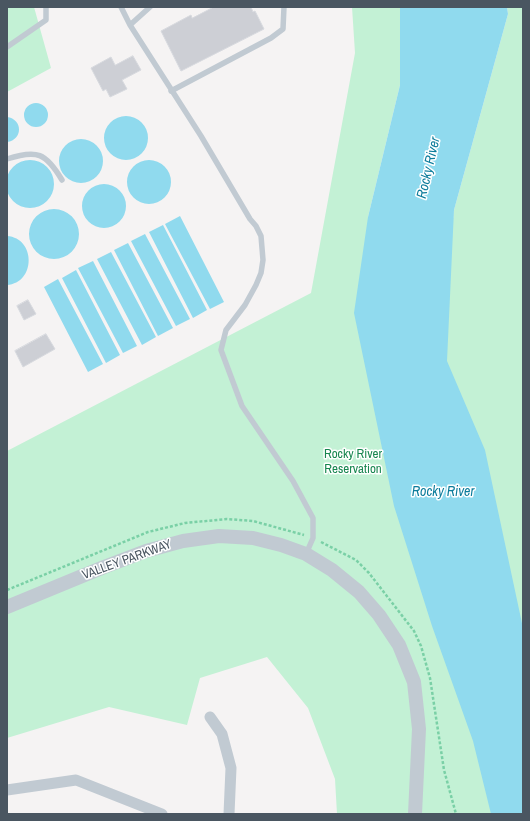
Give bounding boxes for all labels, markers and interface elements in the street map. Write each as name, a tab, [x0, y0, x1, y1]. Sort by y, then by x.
water label: Rocky River	[414, 136, 444, 200]
park label: Rocky River Reservation	[324, 447, 382, 478]
water label: Rocky River	[412, 484, 474, 500]
street label: VALLEY PARKWAY	[80, 537, 174, 583]

